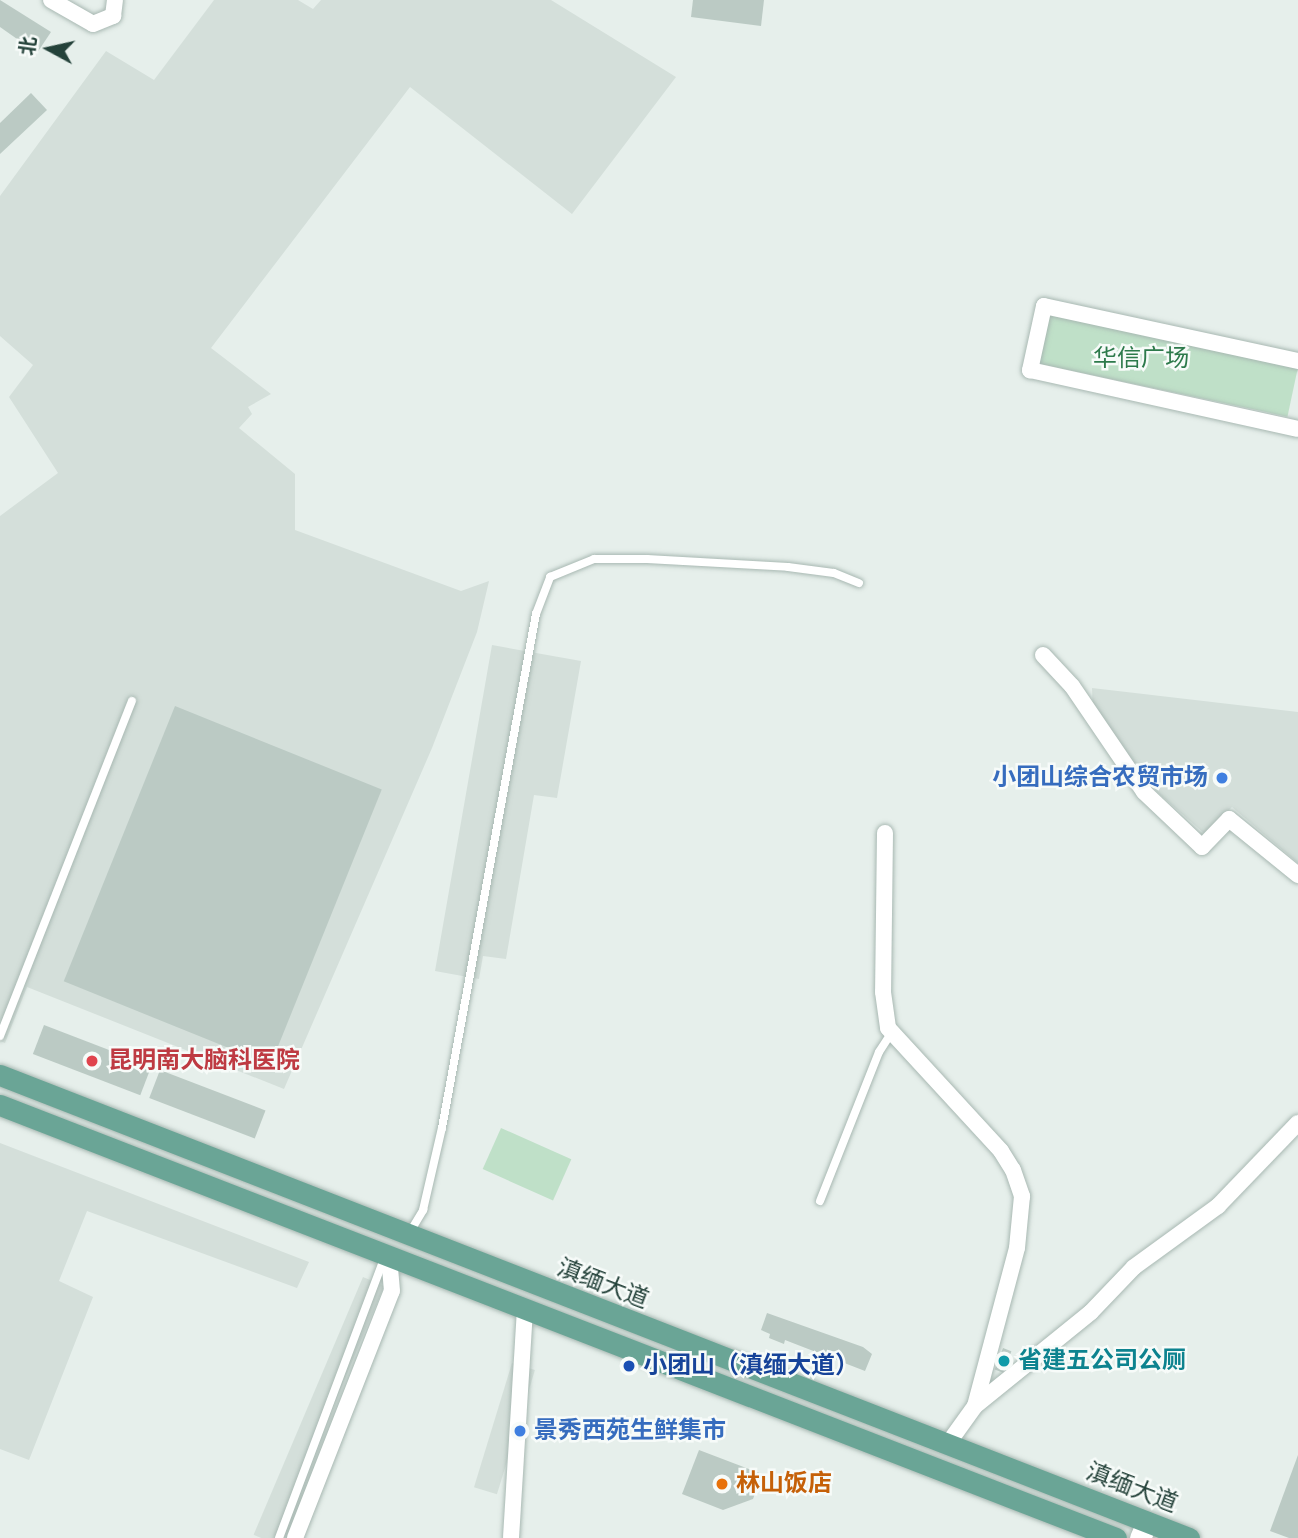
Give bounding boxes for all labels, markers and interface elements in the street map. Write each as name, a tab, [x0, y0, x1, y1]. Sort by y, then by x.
north arrow	[14, 14, 84, 84]
text: 北	[14, 35, 42, 57]
park label: 华信广场	[1093, 345, 1189, 373]
place label: 小团山综合农贸市场	[992, 764, 1208, 792]
marker: 小团山综合农贸市场	[1214, 770, 1230, 786]
place label: 昆明南大脑科医院	[108, 1047, 300, 1075]
marker: 昆明南大脑科医院	[82, 1051, 102, 1071]
street label: 滇缅大道	[553, 1253, 653, 1315]
place label: 省建五公司公厕	[1018, 1347, 1186, 1375]
place label: 小团山（滇缅大道）	[643, 1352, 859, 1380]
marker: 省建五公司公厕	[996, 1353, 1012, 1369]
marker: 小团山（滇缅大道）	[621, 1358, 637, 1374]
place label: 景秀西苑生鲜集市	[534, 1417, 726, 1445]
marker: 景秀西苑生鲜集市	[512, 1423, 528, 1439]
street label: 滇缅大道	[1082, 1457, 1182, 1519]
place label: 林山饭店	[736, 1470, 832, 1498]
marker: 林山饭店	[714, 1476, 730, 1492]

